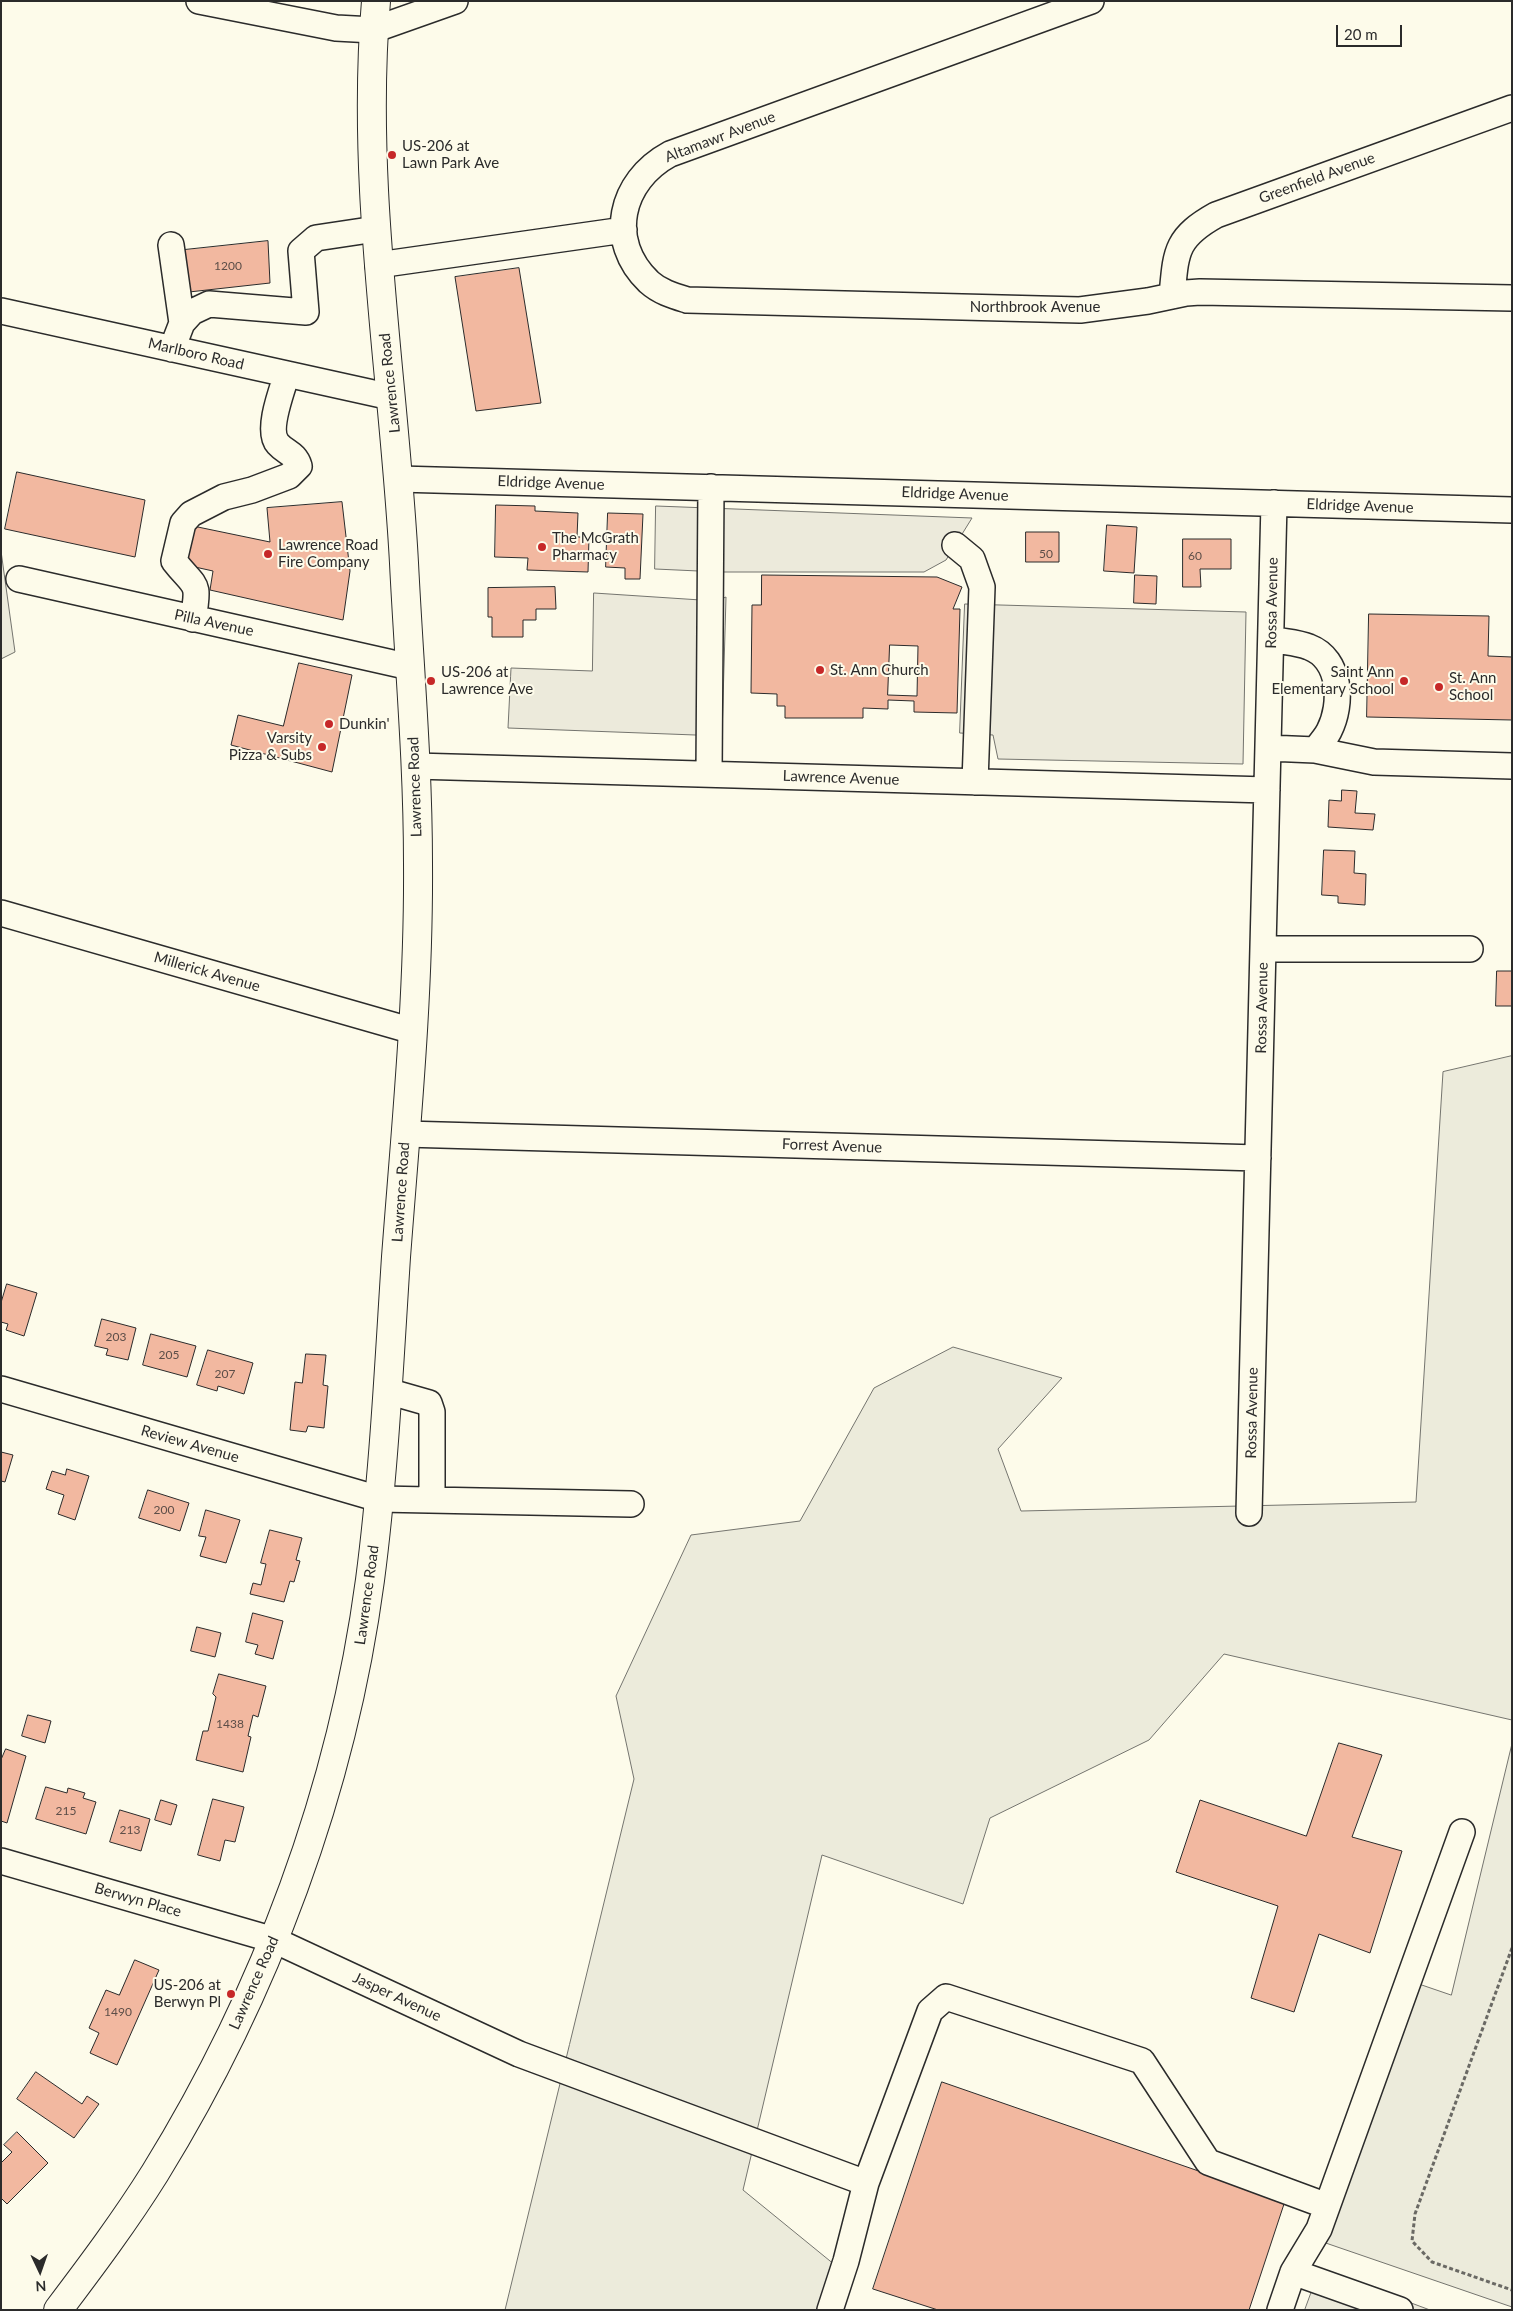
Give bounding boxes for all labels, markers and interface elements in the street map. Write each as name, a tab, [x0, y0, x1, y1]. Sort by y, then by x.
scale bar	[1338, 15, 1404, 47]
text: 20 m	[1344, 25, 1378, 43]
street label: Altamawr Avenue	[662, 108, 778, 166]
place label: US-206 at Lawn Park Ave	[402, 137, 499, 172]
marker: US-206 at Lawn Park Ave	[386, 149, 398, 161]
street label: Greenfield Avenue	[1257, 149, 1377, 207]
house number: 1200	[214, 259, 242, 273]
street label: Northbrook Avenue	[970, 298, 1100, 316]
street label: Lawrence Road	[376, 332, 404, 434]
street label: Marlboro Road	[146, 334, 246, 374]
street label: Eldridge Avenue	[497, 472, 605, 494]
street label: Eldridge Avenue	[901, 483, 1009, 505]
street label: Eldridge Avenue	[1306, 495, 1414, 517]
place label: The McGrath Pharmacy	[552, 529, 639, 564]
place label: Lawrence Road Fire Company	[278, 536, 378, 571]
marker: The McGrath Pharmacy	[536, 541, 548, 553]
house number: 50	[1039, 547, 1053, 561]
marker: Lawrence Road Fire Company	[262, 548, 274, 560]
house number: 60	[1188, 549, 1202, 563]
street label: Rossa Avenue	[1262, 557, 1282, 649]
street label: Pilla Avenue	[173, 606, 255, 640]
place label: St. Ann Church	[830, 661, 929, 679]
place label: US-206 at Lawrence Ave	[441, 663, 533, 698]
place label: Saint Ann Elementary School	[1271, 663, 1394, 698]
marker: St. Ann Church	[814, 664, 826, 676]
place label: St. Ann School	[1449, 669, 1496, 704]
marker: US-206 at Lawrence Ave	[425, 675, 437, 687]
marker: Saint Ann Elementary School	[1398, 675, 1410, 687]
marker: St. Ann School	[1433, 681, 1445, 693]
place label: Dunkin'	[339, 715, 390, 733]
marker: Dunkin'	[323, 718, 335, 730]
place label: Varsity Pizza & Subs	[229, 729, 312, 764]
street label: Lawrence Road	[404, 737, 426, 837]
marker: Varsity Pizza & Subs	[316, 741, 328, 753]
street label: Lawrence Avenue	[782, 767, 900, 789]
street label: Millerick Avenue	[152, 948, 262, 996]
street label: Rossa Avenue	[1252, 962, 1272, 1054]
street label: Forrest Avenue	[782, 1135, 882, 1157]
street label: Lawrence Road	[389, 1141, 413, 1243]
house number: 203	[106, 1330, 126, 1344]
house number: 205	[159, 1348, 179, 1362]
house number: 207	[215, 1367, 235, 1381]
street label: Rossa Avenue	[1242, 1367, 1262, 1459]
street label: Review Avenue	[139, 1421, 241, 1467]
house number: 200	[154, 1503, 174, 1517]
street label: Lawrence Road	[351, 1544, 383, 1646]
house number: 1438	[216, 1717, 244, 1731]
house number: 215	[56, 1804, 76, 1818]
house number: 213	[120, 1823, 140, 1837]
street label: Berwyn Place	[92, 1879, 184, 1921]
street label: Lawrence Road	[225, 1933, 283, 2033]
street label: Jasper Avenue	[350, 1969, 444, 2025]
place label: US-206 at Berwyn Pl	[154, 1976, 221, 2011]
marker: US-206 at Berwyn Pl	[225, 1988, 237, 2000]
house number: 1490	[104, 2005, 132, 2019]
north arrow	[15, 2246, 65, 2296]
text: N	[35, 2278, 47, 2295]

